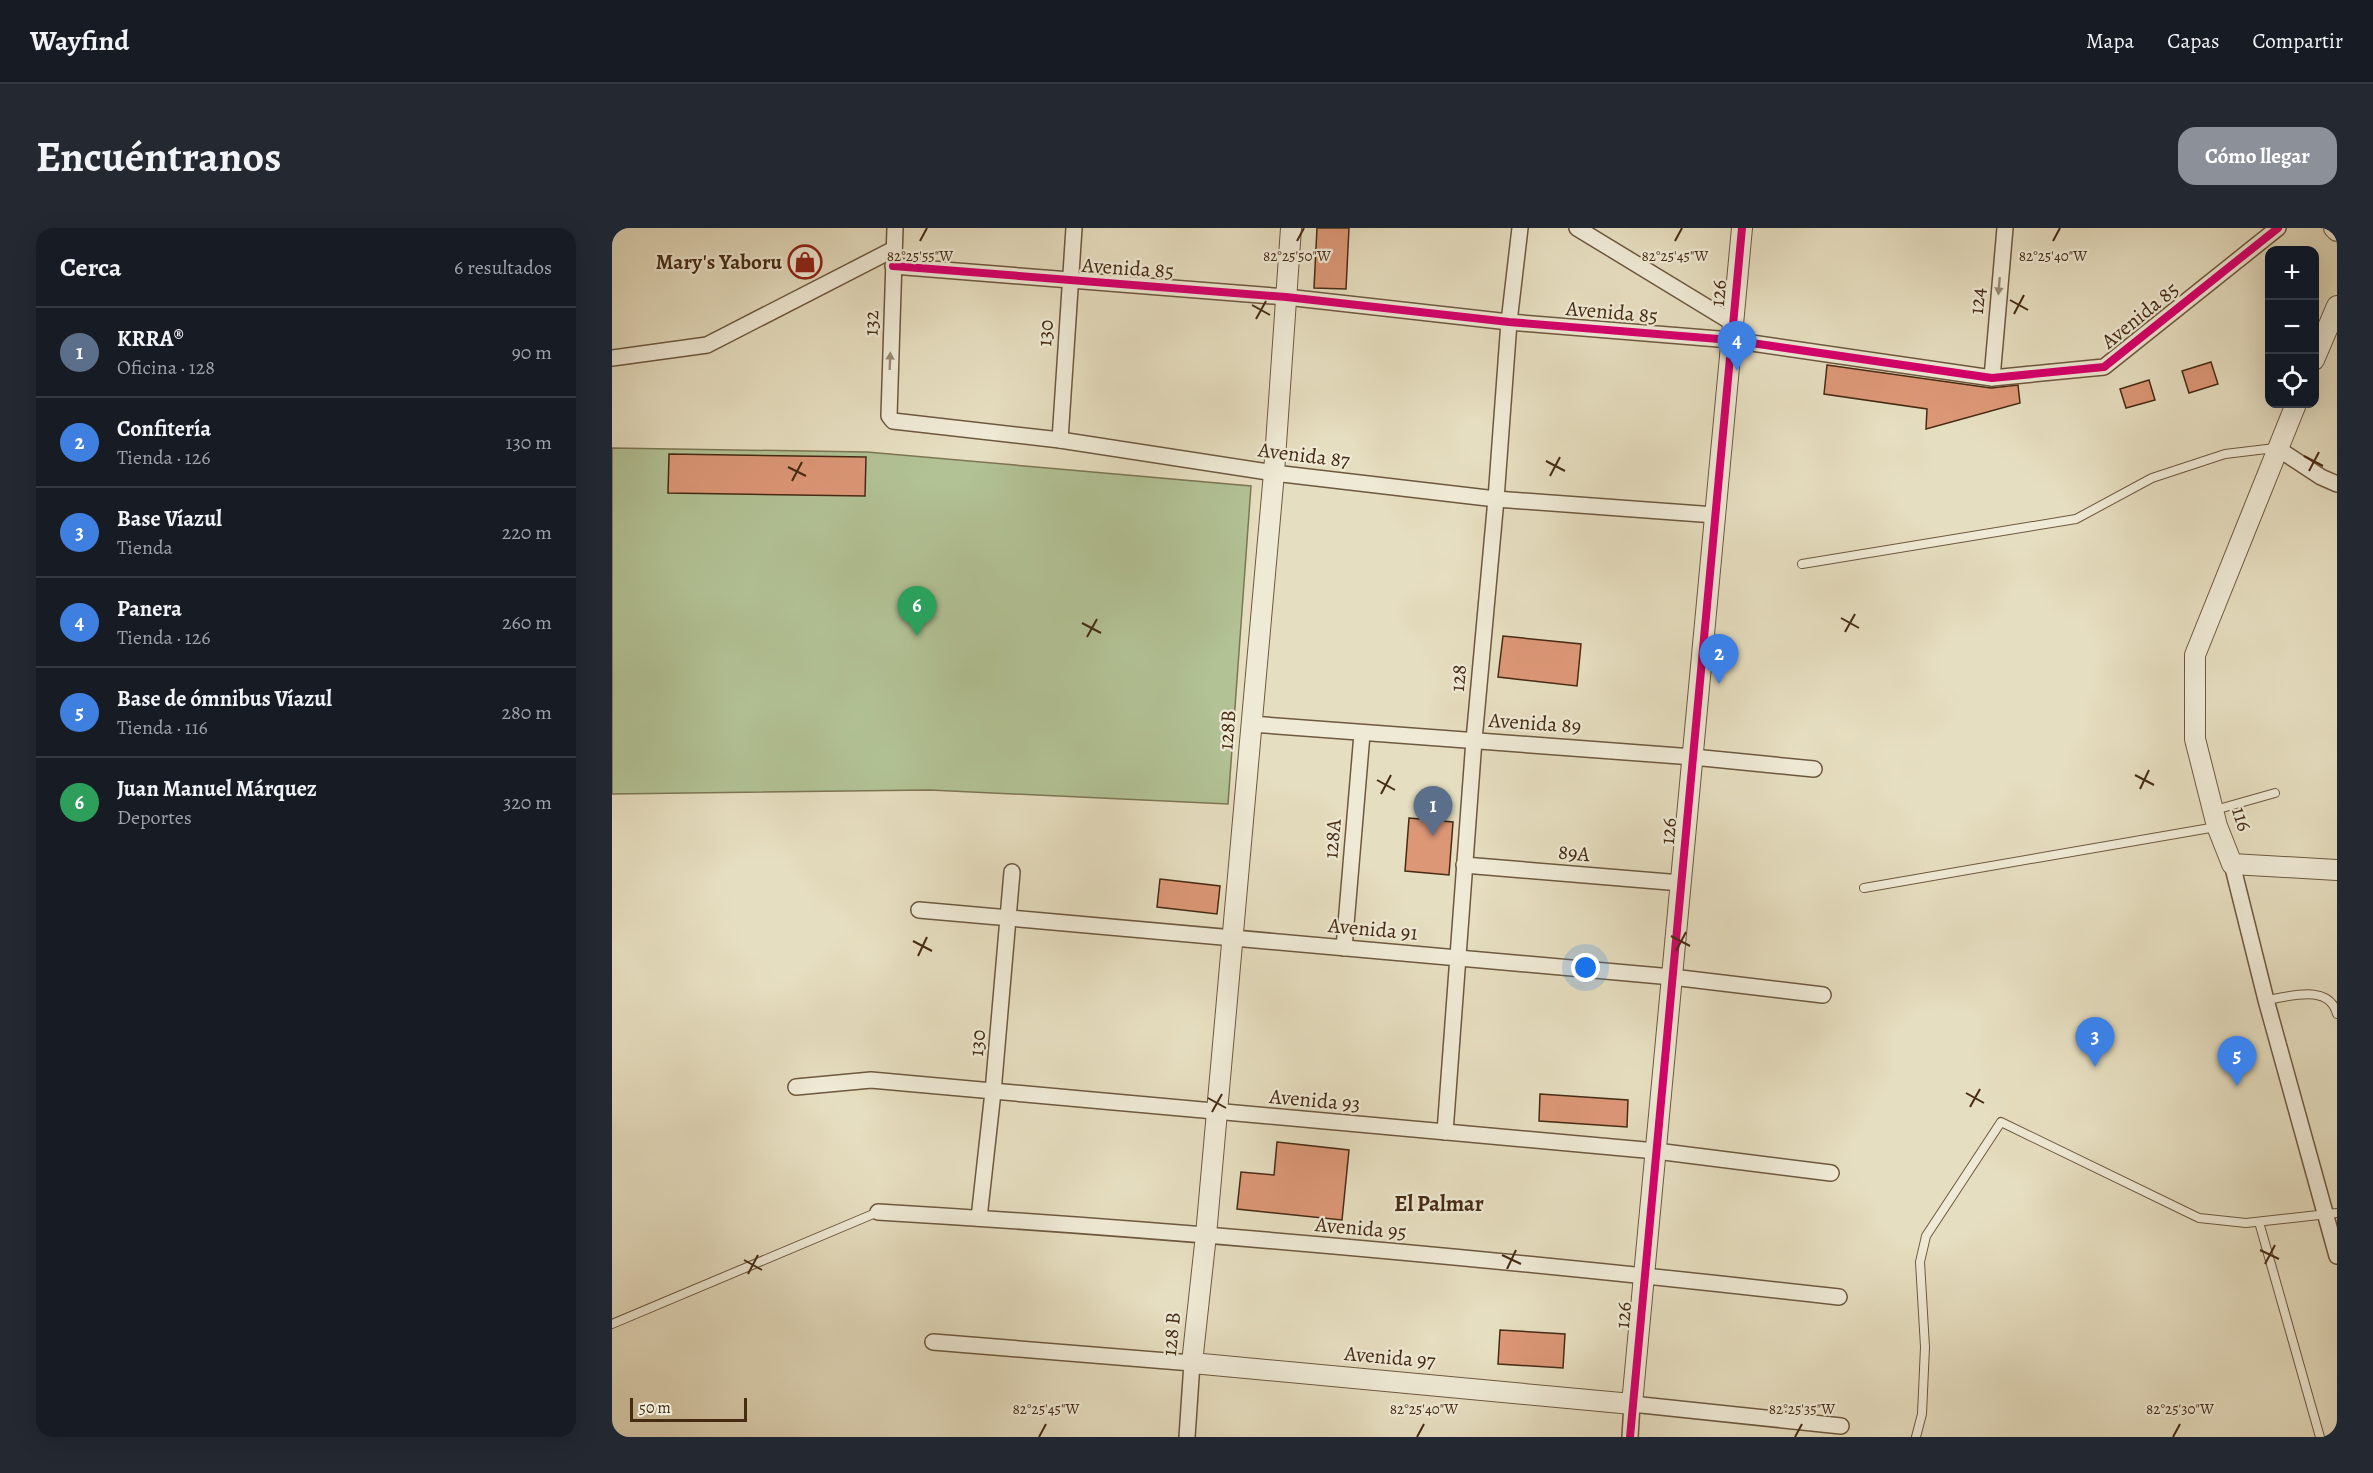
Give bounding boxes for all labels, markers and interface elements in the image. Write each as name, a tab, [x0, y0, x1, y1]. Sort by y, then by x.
text: Wayfind	[30, 22, 129, 60]
text: Mapa	[2086, 27, 2134, 55]
text: Capas	[2167, 27, 2220, 55]
text: Compartir	[2253, 27, 2343, 55]
button: Cómo llegar	[2178, 127, 2337, 185]
text: Encuéntranos	[36, 128, 281, 185]
shop icon: Mary's Yaboru	[787, 244, 823, 280]
text: 82°25'55"W	[887, 246, 953, 266]
text: 82°25'50"W	[1263, 246, 1331, 266]
text: 82°25'45"W	[1642, 246, 1708, 266]
text: 82°25'40"W	[2019, 246, 2087, 266]
map controls	[2265, 246, 2319, 408]
button: +	[2265, 246, 2319, 300]
place label: Mary's Yaboru	[656, 248, 783, 276]
text: Cerca	[60, 250, 122, 285]
street label: Avenida 85	[1080, 251, 1175, 285]
text: 6 resultados	[454, 254, 552, 281]
street label: Avenida 85	[2095, 275, 2185, 356]
one-way arrow	[1995, 277, 2004, 296]
street label: 126	[1703, 278, 1733, 308]
street label: 124	[1962, 286, 1992, 316]
street label: Avenida 85	[1564, 294, 1659, 330]
button: −	[2265, 300, 2319, 354]
street label: 132	[857, 310, 885, 336]
street label: 130	[1030, 318, 1060, 348]
pin: 4	[1718, 322, 1756, 371]
text: KRRA®	[117, 324, 184, 354]
text: 1	[76, 339, 83, 366]
text: 90 m	[512, 339, 552, 366]
one-way arrow	[886, 351, 895, 370]
text: Oficina · 128	[117, 354, 215, 381]
button: locate	[2265, 354, 2319, 408]
text: Confitería	[117, 414, 211, 444]
text: 2	[75, 429, 84, 456]
text: 130 m	[506, 429, 552, 456]
street label: Avenida 87	[1256, 435, 1351, 475]
text: Tienda · 126	[117, 444, 210, 471]
text: Base Víazul	[117, 504, 222, 534]
text: 3	[75, 519, 84, 546]
text: 220 m	[502, 519, 552, 546]
text: Tienda	[117, 534, 173, 561]
pin: 6	[898, 586, 936, 636]
text: Panera	[117, 594, 182, 624]
text: 4	[75, 609, 84, 636]
text: 260 m	[502, 609, 552, 636]
text: Tienda · 126	[117, 624, 210, 651]
pin: 2	[1700, 634, 1738, 684]
street label: 128	[1443, 663, 1473, 693]
text: Base de ómnibus Víazul	[117, 684, 332, 714]
text: 5	[75, 699, 84, 726]
text: 280 m	[502, 699, 552, 726]
street label: Avenida 89	[1487, 706, 1582, 740]
street label: 128B	[1211, 709, 1243, 751]
text: Tienda · 116	[117, 714, 208, 741]
text: Juan Manuel Márquez	[117, 774, 317, 804]
pin: 1	[1414, 786, 1452, 836]
text: 6	[75, 789, 84, 816]
text: 320 m	[503, 789, 552, 816]
street label: 116	[2225, 803, 2259, 835]
text: Deportes	[117, 804, 192, 831]
street label: 126	[1653, 816, 1683, 846]
street label: 128A	[1316, 817, 1348, 860]
street label: 89A	[1557, 838, 1592, 868]
street label: Avenida 91	[1326, 911, 1419, 947]
your location	[1571, 953, 1600, 982]
pin: 3	[2076, 1018, 2114, 1067]
street label: 130	[962, 1028, 992, 1058]
pin: 5	[2218, 1036, 2256, 1086]
street label: Avenida 93	[1267, 1082, 1362, 1118]
district label: El Palmar	[1394, 1189, 1484, 1219]
street label: Avenida 95	[1313, 1210, 1408, 1246]
street label: 126	[1608, 1300, 1638, 1330]
street label: 128 B	[1155, 1311, 1187, 1357]
street label: Avenida 97	[1342, 1339, 1437, 1375]
scale bar	[630, 1395, 747, 1422]
text: 50 m	[639, 1397, 671, 1419]
text: 82°25'45"W	[1013, 1399, 1079, 1419]
text: 82°25'40"W	[1390, 1399, 1458, 1419]
text: 82°25'35"W	[1769, 1399, 1835, 1419]
text: 82°25'30"W	[2146, 1399, 2214, 1419]

